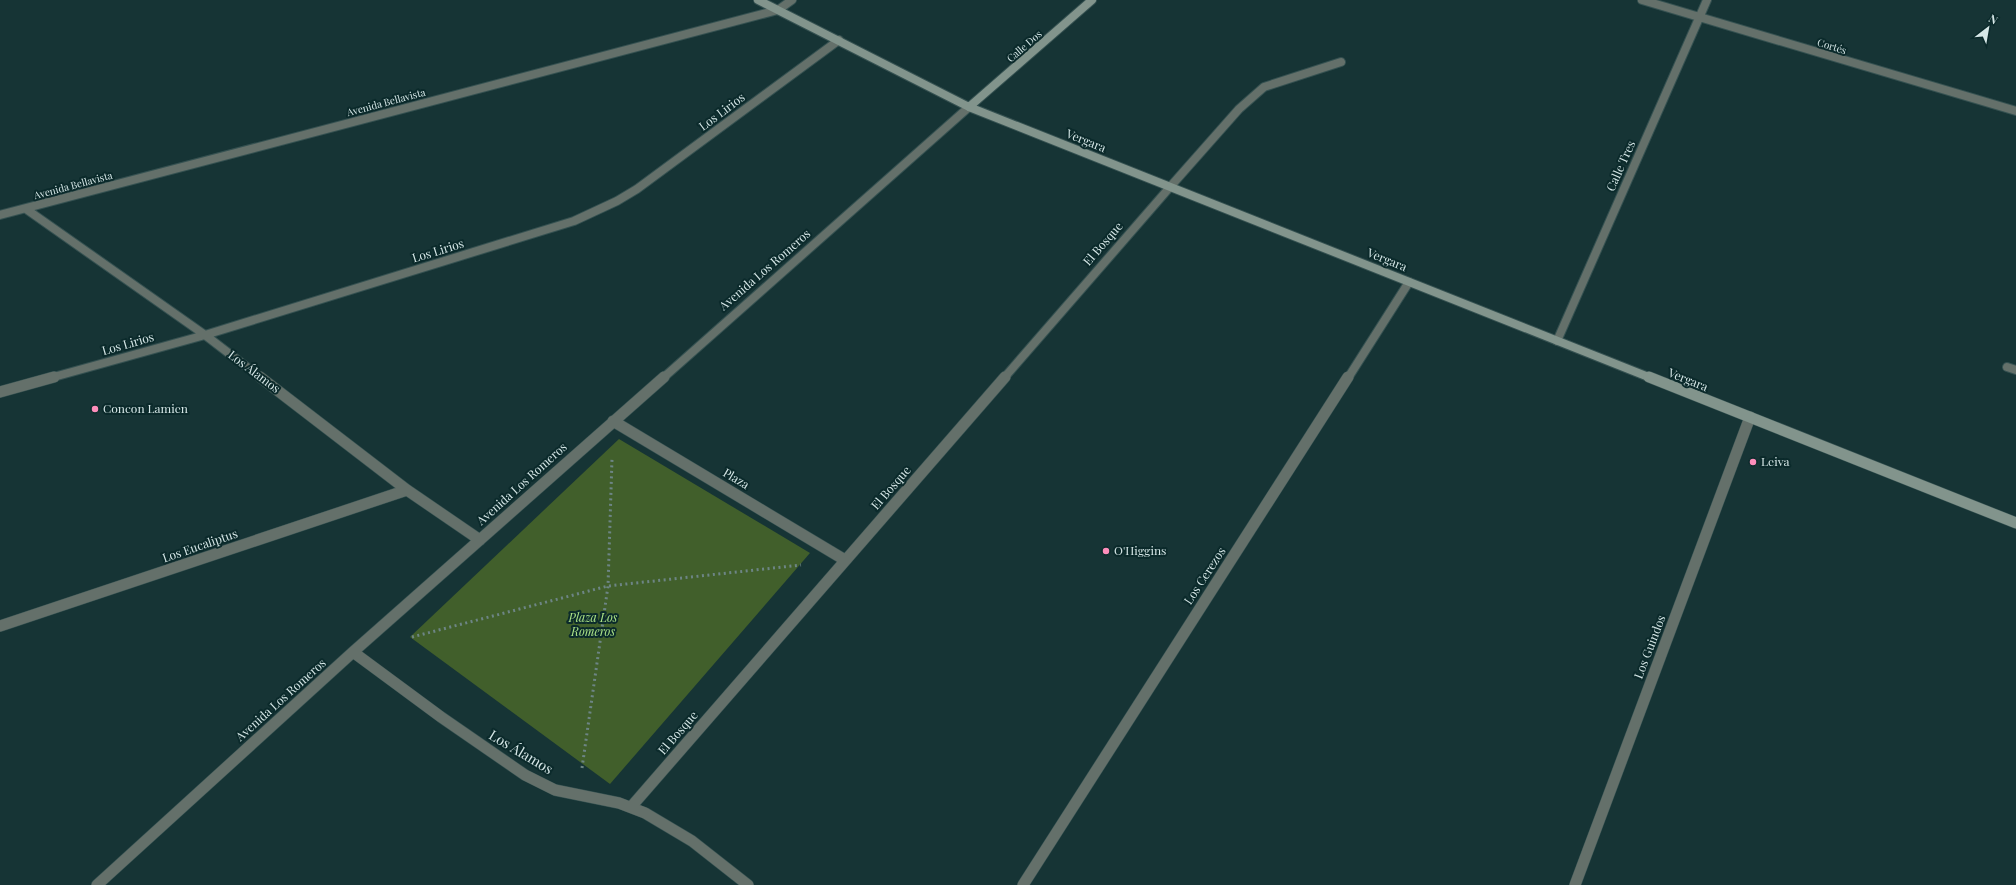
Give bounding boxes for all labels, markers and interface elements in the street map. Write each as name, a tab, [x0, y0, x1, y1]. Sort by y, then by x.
north arrow	[1968, 8, 2008, 48]
text: N	[1986, 11, 2001, 28]
street label: Calle Dos	[1003, 27, 1045, 65]
street label: Cortés	[1816, 35, 1848, 57]
street label: Avenida Bellavista	[344, 85, 427, 120]
street label: Los Lirios	[695, 89, 748, 134]
street label: Vergara	[1063, 124, 1109, 155]
street label: Calle Tres	[1602, 138, 1638, 193]
street label: Avenida Bellavista	[31, 168, 114, 203]
street label: El Bosque	[1079, 218, 1126, 269]
street label: Avenida Los Romeros	[715, 225, 813, 314]
street label: Los Lirios	[410, 235, 466, 265]
street label: Vergara	[1364, 243, 1410, 274]
street label: Los Lirios	[100, 328, 156, 358]
street label: Los Álamos	[225, 346, 284, 396]
street label: Vergara	[1665, 363, 1711, 394]
place label: Concon Lamien	[103, 400, 188, 416]
marker: Concon Lamien	[90, 404, 100, 414]
street label: Avenida Los Romeros	[472, 439, 570, 529]
place label: Leiva	[1761, 453, 1789, 469]
marker: Leiva	[1748, 457, 1758, 467]
street label: El Bosque	[867, 462, 914, 513]
street label: Plaza	[720, 464, 753, 492]
street label: Los Eucaliptus	[160, 525, 239, 565]
place label: O'Higgins	[1114, 542, 1166, 558]
street label: Los Cerezos	[1180, 544, 1229, 607]
marker: O'Higgins	[1101, 546, 1111, 556]
park label: Plaza Los Romeros	[568, 609, 618, 639]
street label: Los Guindos	[1630, 612, 1669, 681]
street label: Avenida Los Romeros	[231, 655, 329, 745]
street label: El Bosque	[654, 707, 701, 758]
street label: Los Álamos	[486, 725, 557, 778]

